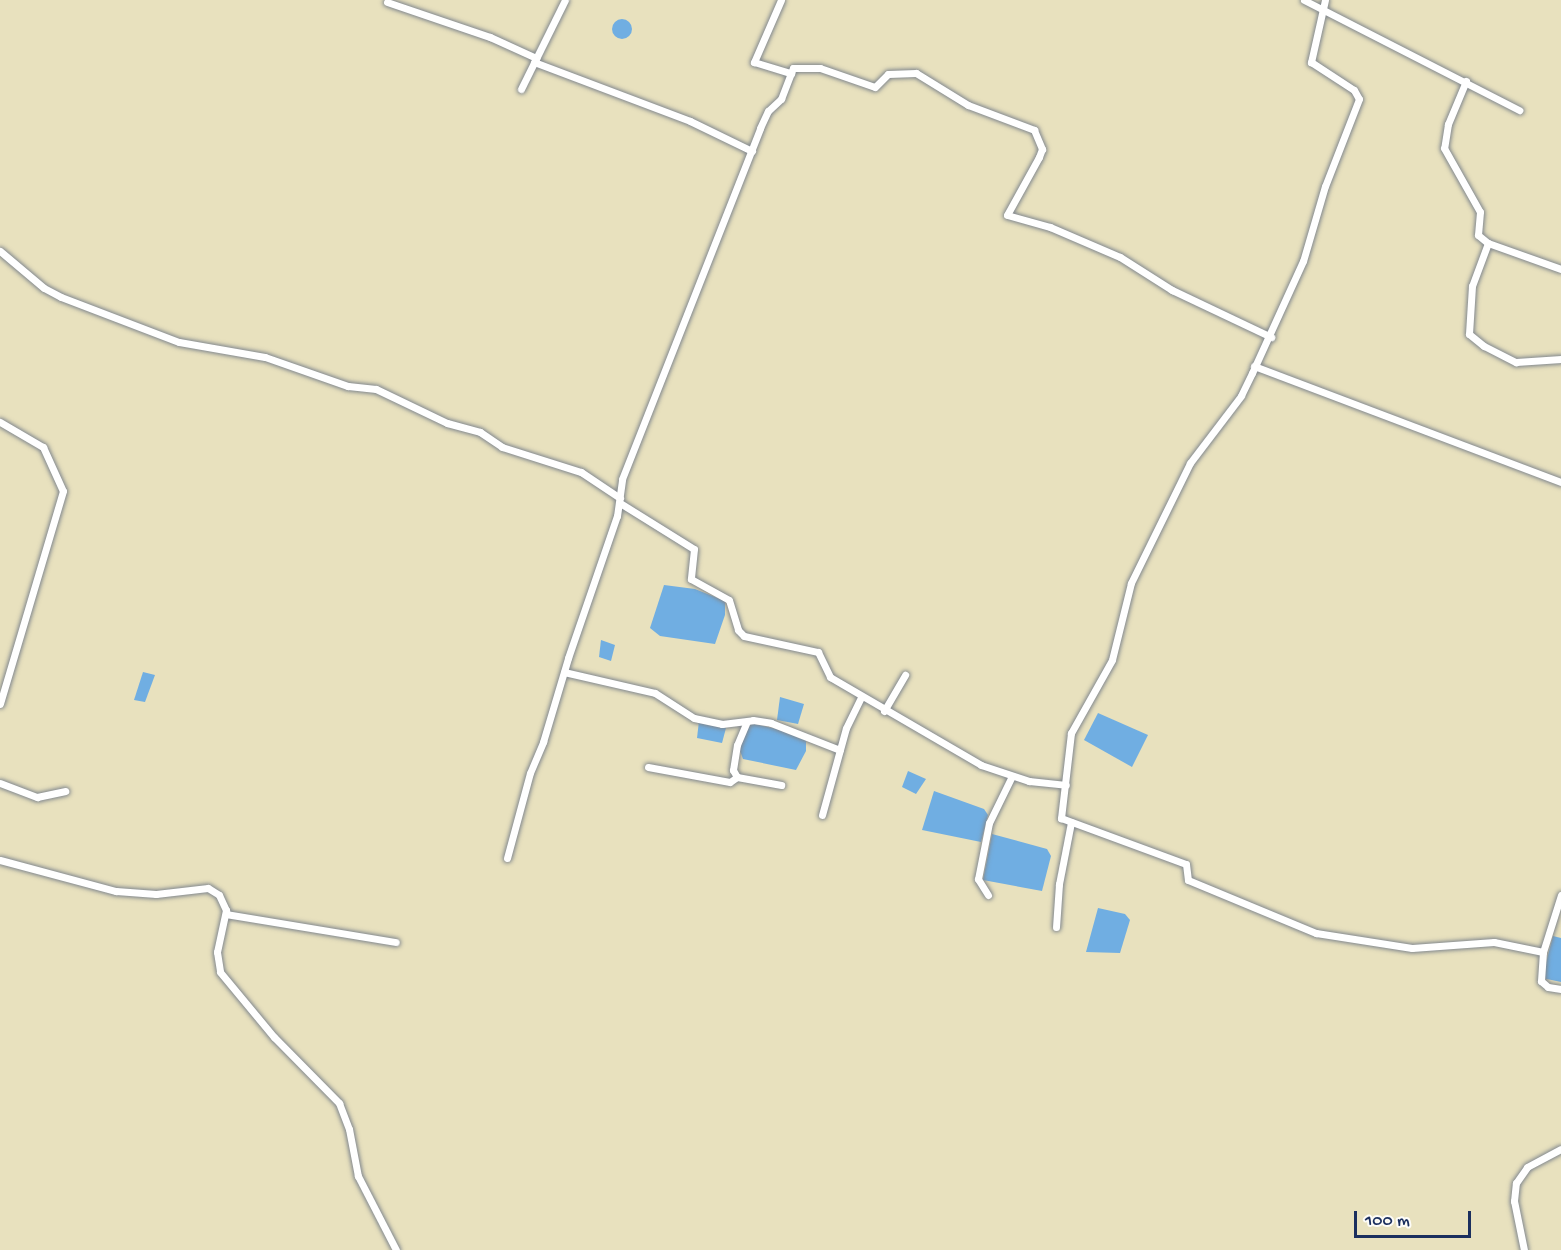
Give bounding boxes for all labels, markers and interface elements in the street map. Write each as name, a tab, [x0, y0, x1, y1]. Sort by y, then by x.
scale bar	[1357, 1199, 1474, 1237]
text: 100 m	[1365, 1211, 1410, 1232]

